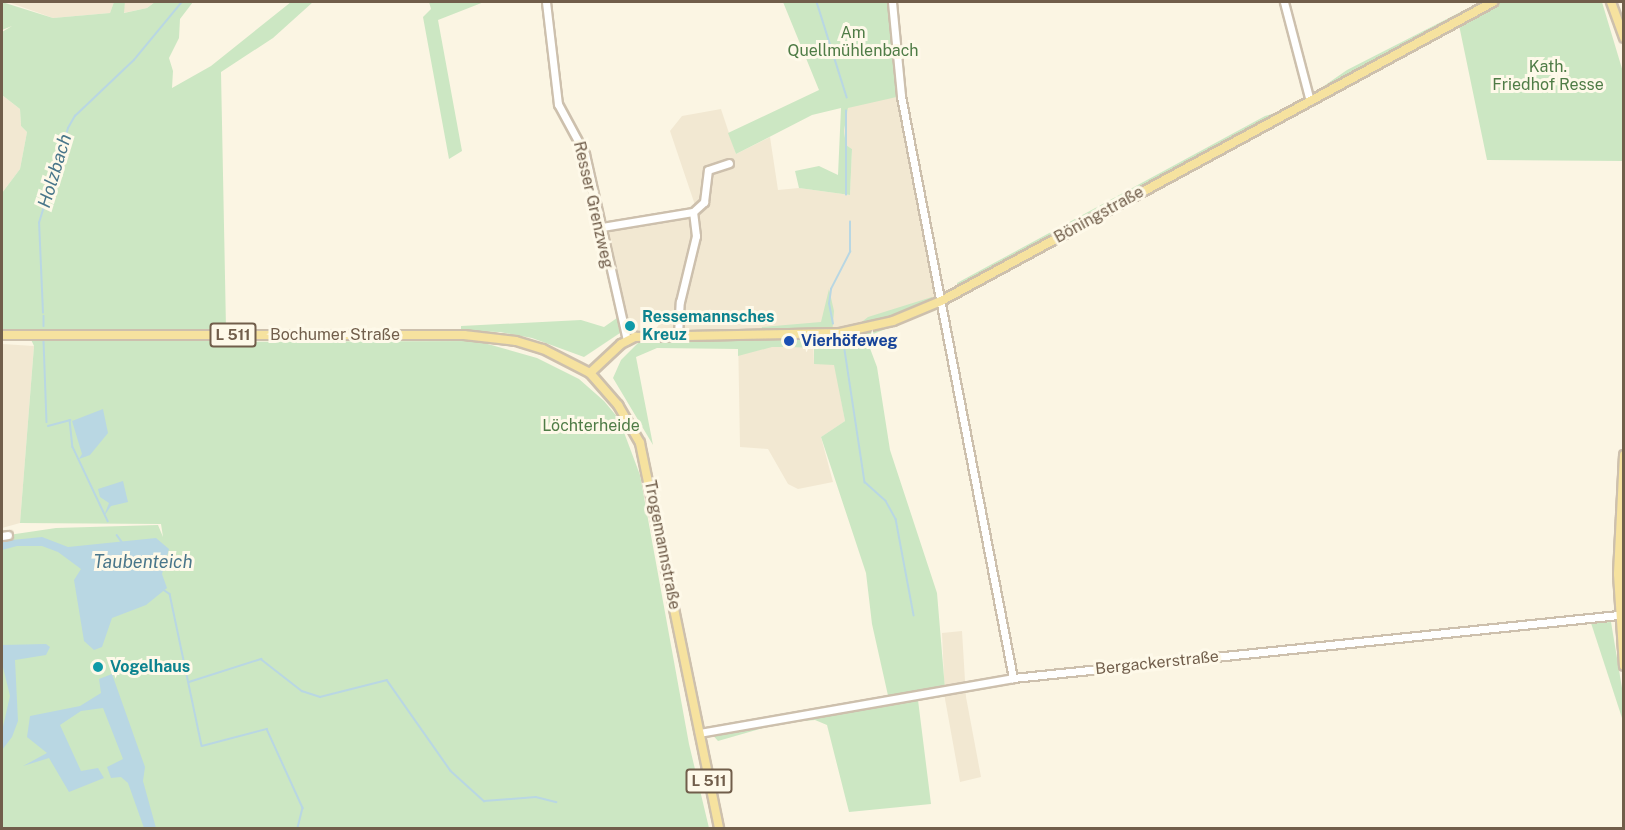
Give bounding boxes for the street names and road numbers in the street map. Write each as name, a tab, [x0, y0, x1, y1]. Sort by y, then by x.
street label: Resser Grenzweg	[569, 140, 617, 270]
street label: Böningstraße	[1051, 182, 1147, 248]
road number: L 511	[209, 323, 257, 347]
street label: Bochumer Straße	[270, 325, 400, 345]
street label: Trogemannstraße	[640, 479, 684, 611]
street label: Bergackerstraße	[1094, 647, 1220, 679]
road number: L 511	[685, 769, 733, 793]

